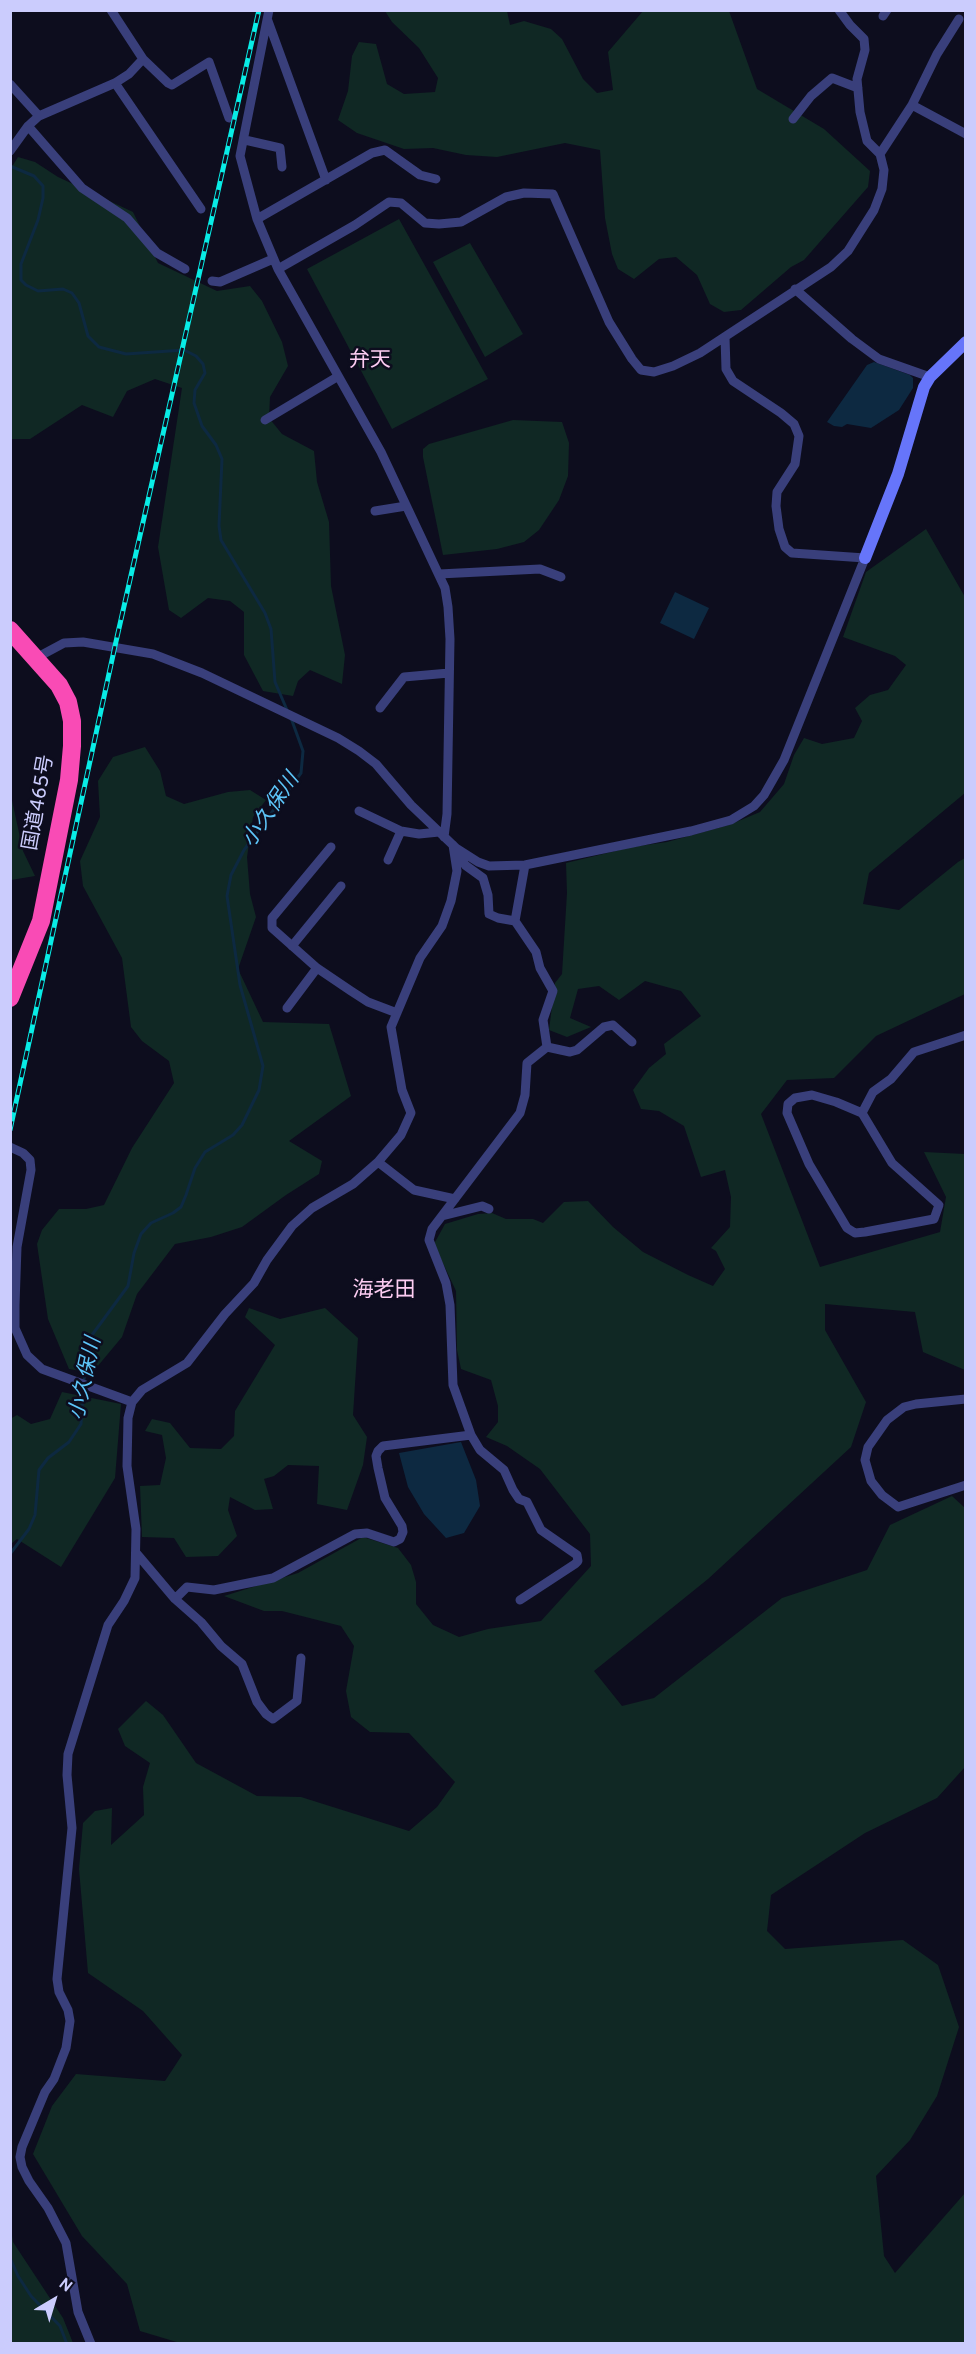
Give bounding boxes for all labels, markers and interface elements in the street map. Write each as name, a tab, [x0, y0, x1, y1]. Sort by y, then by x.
district label: 弁天	[349, 349, 391, 375]
street label: 国道465号	[20, 753, 60, 853]
water label: 小久保川	[238, 769, 306, 853]
district label: 海老田	[353, 1279, 415, 1305]
water label: 小久保川	[66, 1335, 108, 1423]
north arrow	[24, 2270, 84, 2330]
text: N	[54, 2274, 76, 2297]

